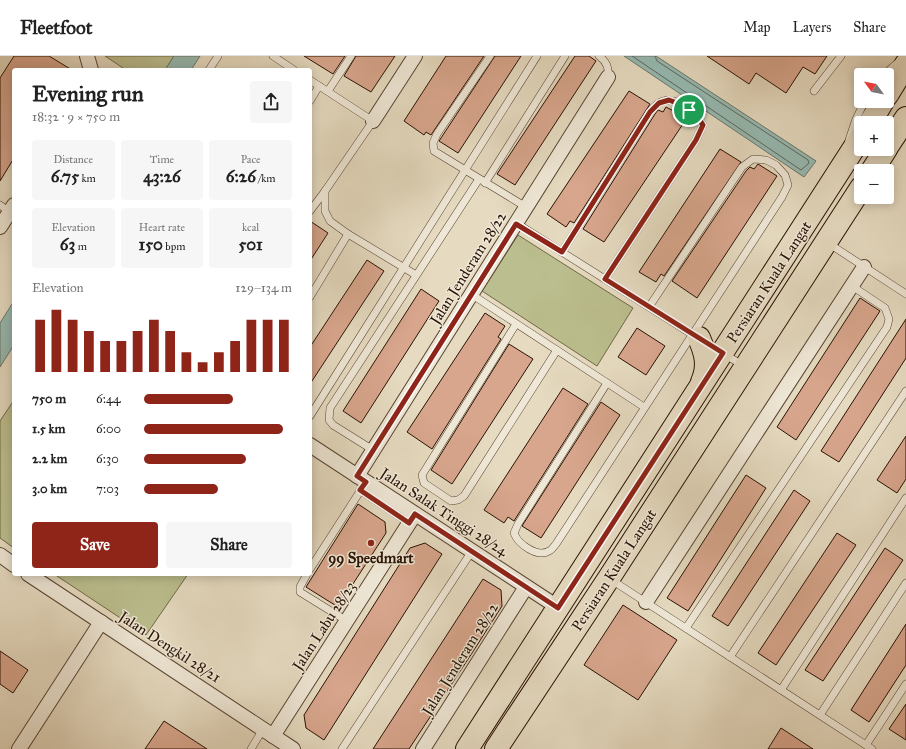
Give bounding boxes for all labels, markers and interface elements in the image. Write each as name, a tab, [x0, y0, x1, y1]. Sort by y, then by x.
text: Fleetfoot	[20, 16, 92, 39]
text: Map	[743, 19, 771, 36]
text: Layers	[793, 19, 831, 36]
text: Share	[853, 19, 886, 36]
north arrow	[854, 68, 894, 108]
map controls	[854, 68, 894, 204]
text: Evening run	[32, 80, 144, 107]
button: share	[250, 81, 292, 123]
pin	[672, 93, 706, 127]
icon: arrive	[678, 99, 700, 121]
text: 18:32 · 9 × 750 m	[32, 109, 120, 125]
button: +	[854, 116, 894, 156]
text: Distance	[54, 153, 93, 166]
text: Time	[150, 153, 174, 166]
text: Pace	[241, 153, 261, 166]
button: −	[854, 164, 894, 204]
text: 6.75	[51, 166, 79, 187]
text: 43:26	[143, 166, 181, 187]
text: 6:26	[226, 166, 256, 187]
text: km	[79, 172, 96, 185]
text: /km	[256, 172, 276, 185]
street label: Jalan Jenderam 28/22	[425, 208, 511, 330]
street label: Persiaran Kuala Langat	[723, 217, 816, 346]
text: Elevation	[51, 221, 95, 234]
text: Heart rate	[139, 221, 185, 234]
text: kcal	[242, 221, 259, 234]
text: 63	[60, 234, 75, 255]
text: 150	[139, 234, 163, 255]
text: 501	[238, 234, 263, 255]
text: m	[75, 240, 87, 253]
text: bpm	[163, 240, 185, 253]
text: Elevation	[32, 280, 84, 296]
text: 129–134 m	[235, 280, 292, 296]
text: 750 m	[32, 391, 66, 407]
text: 6:44	[96, 391, 120, 407]
text: 1.5 km	[32, 421, 65, 437]
text: 6:00	[96, 421, 121, 437]
text: 2.2 km	[32, 451, 68, 467]
text: 6:30	[96, 451, 119, 467]
street label: Jalan Salak Tinggi 28/24	[375, 463, 512, 561]
text: 3.0 km	[32, 481, 67, 497]
text: 7:03	[96, 481, 119, 497]
street label: Persiaran Kuala Langat	[568, 505, 661, 634]
button: Save	[32, 522, 158, 568]
button: Share	[166, 522, 292, 568]
marker: 99 Speedmart	[366, 538, 376, 548]
place label: 99 Speedmart	[328, 549, 414, 568]
street label: Jalan Labu 28/23	[287, 578, 360, 676]
street label: Jalan Jenderam 28/22	[417, 599, 503, 721]
street label: Jalan Dengkil 28/21	[113, 606, 224, 688]

